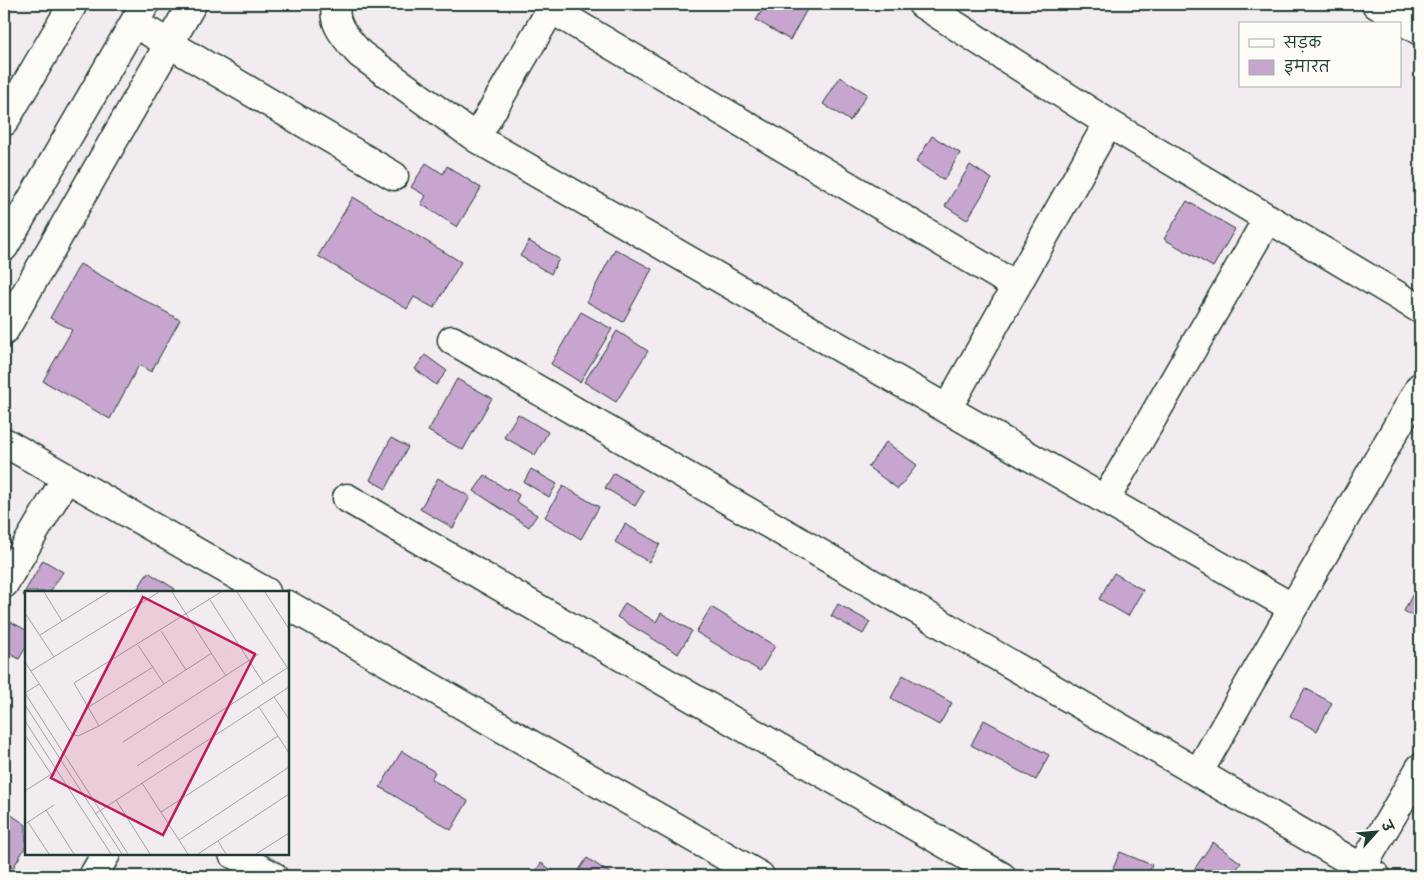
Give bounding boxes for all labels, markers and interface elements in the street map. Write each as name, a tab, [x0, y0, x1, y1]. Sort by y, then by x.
legend	[1239, 22, 1402, 88]
text: सड़क	[1283, 33, 1322, 54]
text: इमारत	[1284, 57, 1331, 78]
inset map	[25, 591, 289, 855]
north arrow	[1352, 808, 1402, 858]
text: उ	[1375, 816, 1398, 837]

